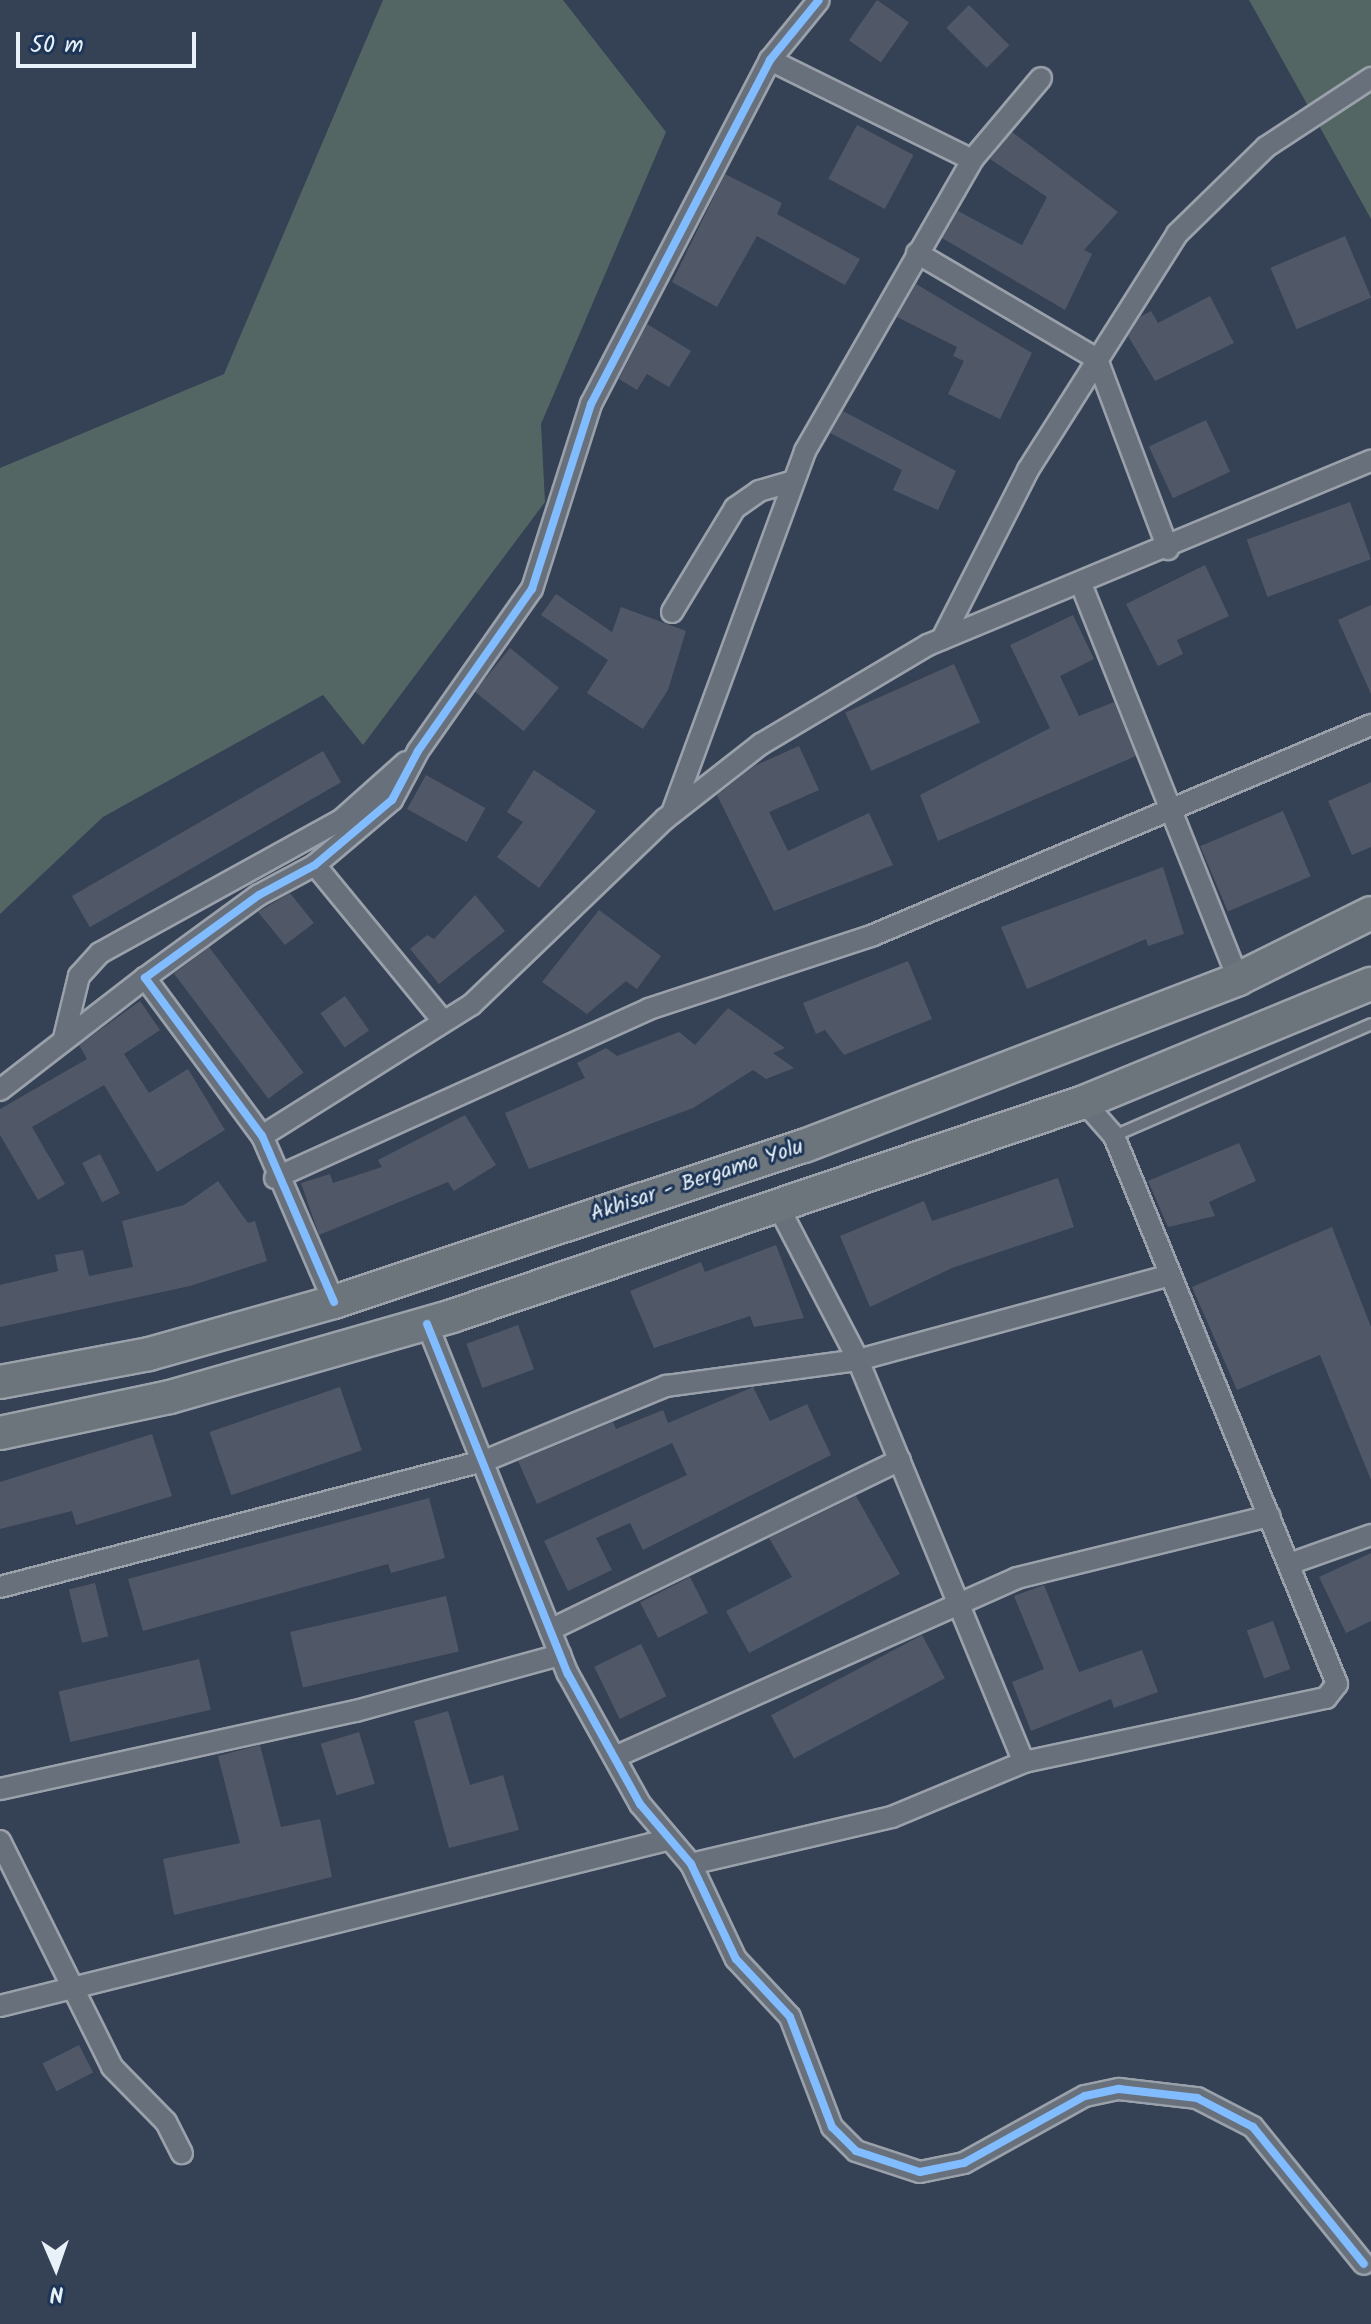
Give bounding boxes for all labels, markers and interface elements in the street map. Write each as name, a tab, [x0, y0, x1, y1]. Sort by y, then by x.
scale bar	[20, 16, 200, 66]
text: 50 m	[30, 26, 84, 65]
street label: Akhisar - Bergama Yolu	[587, 1134, 807, 1228]
north arrow	[16, 2228, 96, 2308]
text: N	[49, 2275, 64, 2310]

